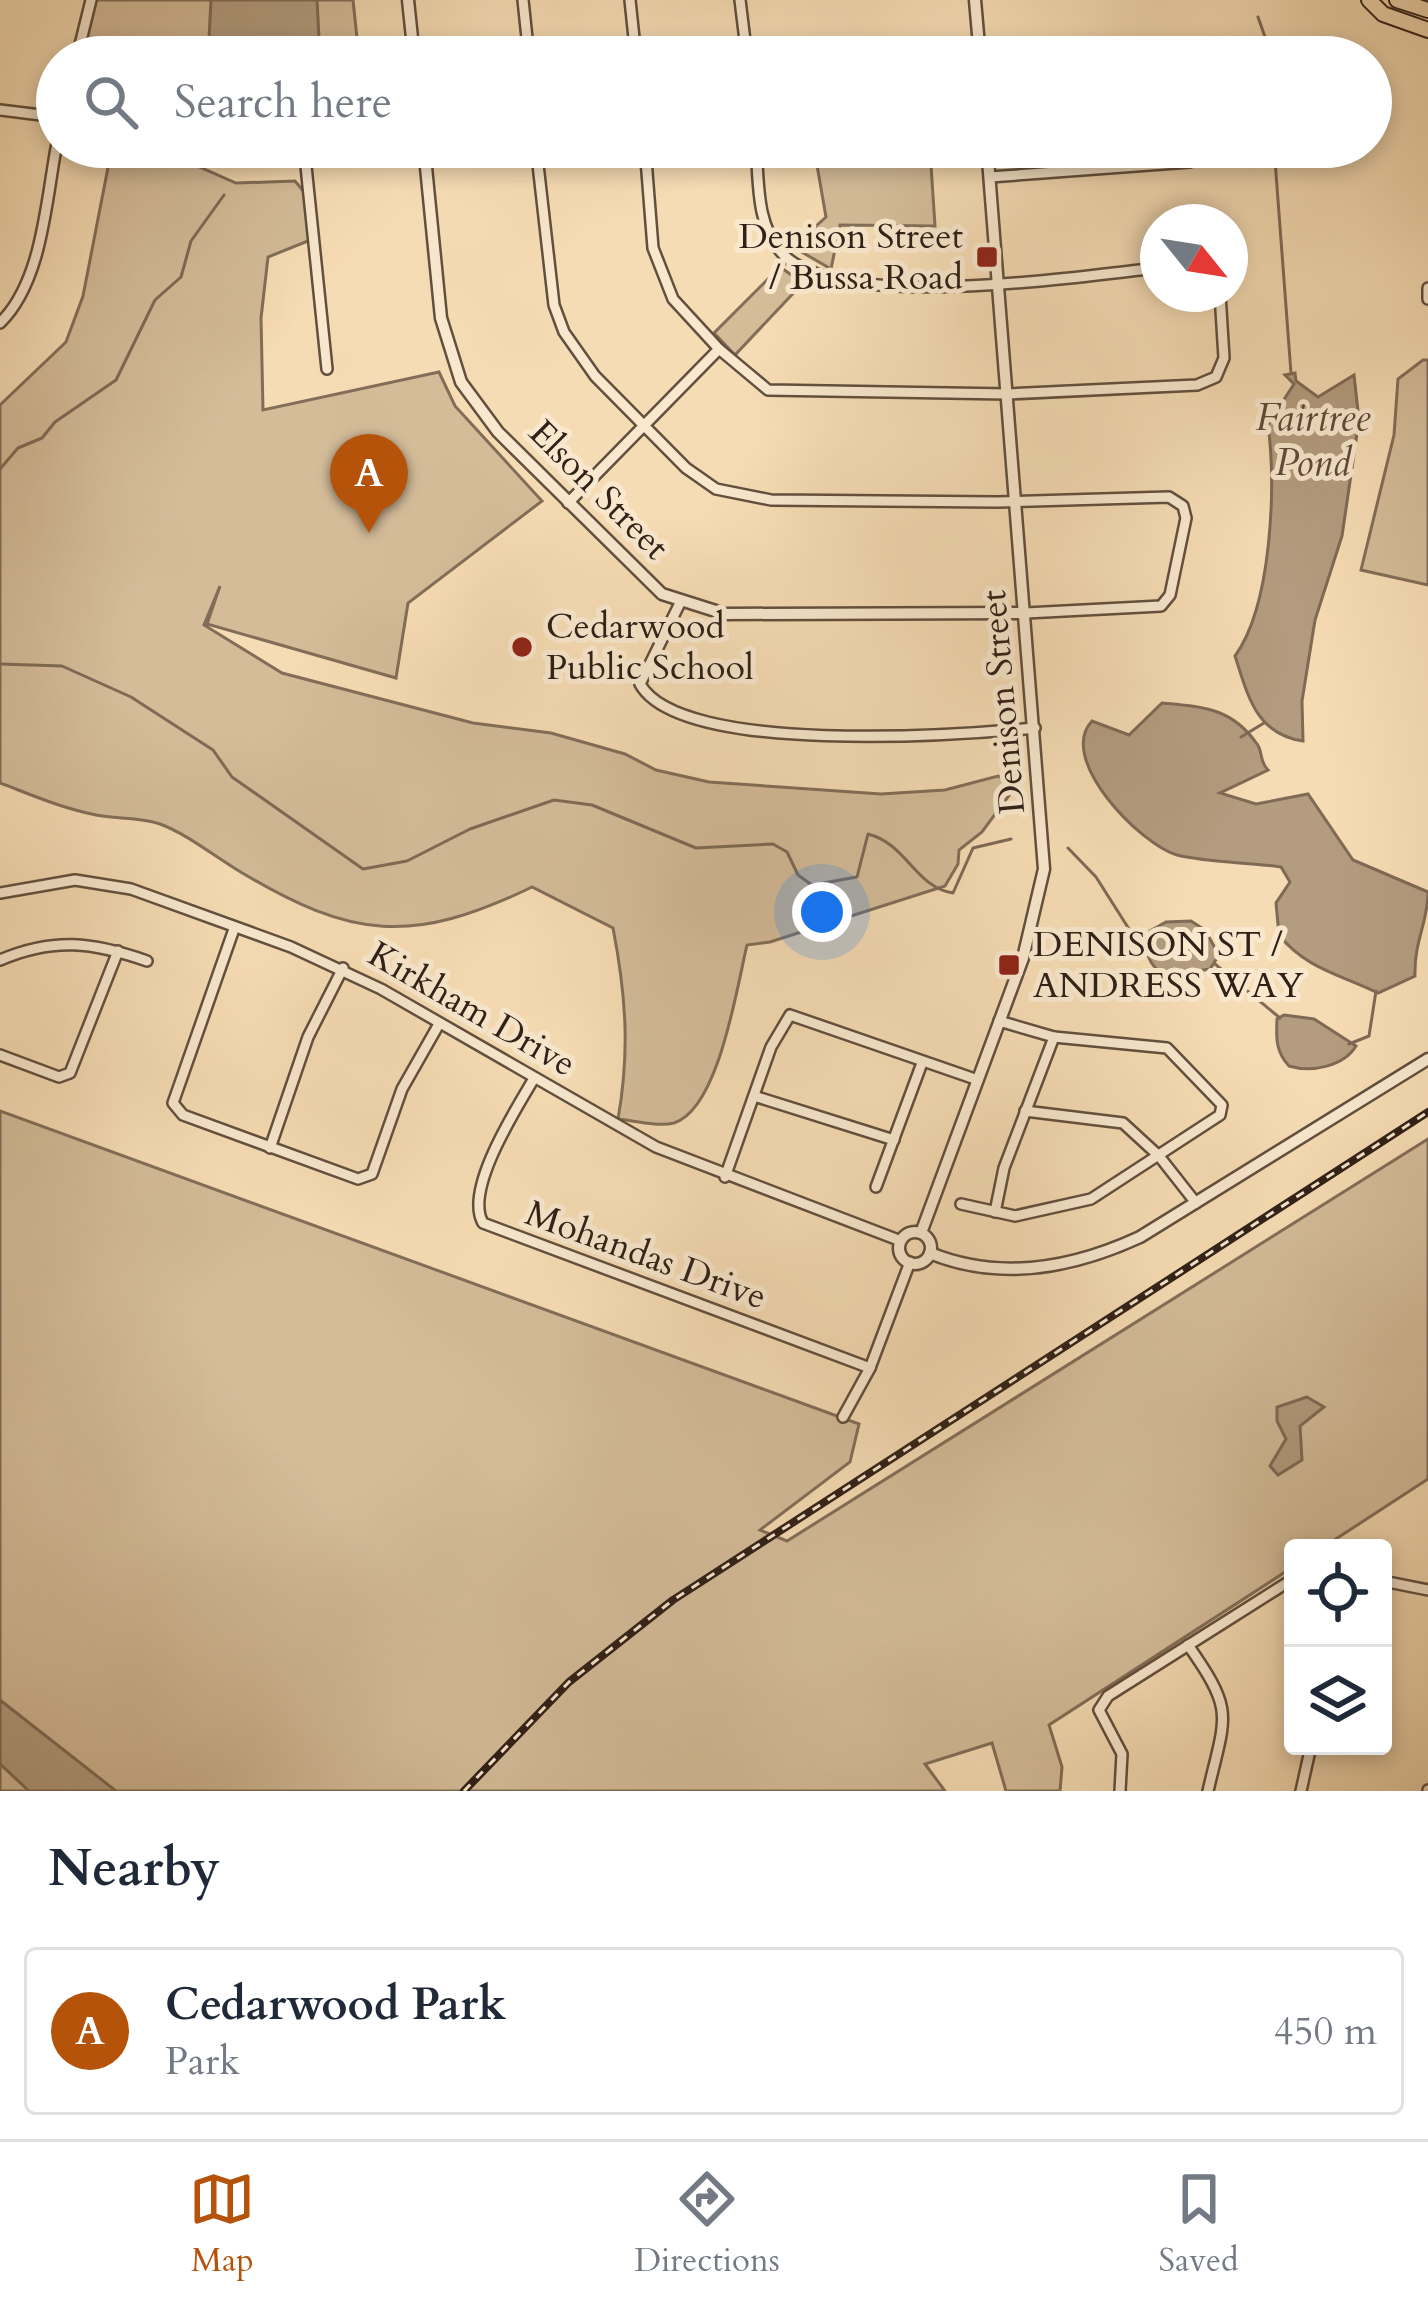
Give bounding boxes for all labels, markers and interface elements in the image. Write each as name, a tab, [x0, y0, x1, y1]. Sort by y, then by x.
search box	[36, 36, 1392, 168]
icon: search	[78, 69, 144, 135]
text: Search here	[174, 72, 392, 133]
north arrow	[1140, 204, 1248, 312]
place label: Denison Street / Bussa Road	[739, 212, 963, 302]
marker: Denison Street / Bussa Road	[974, 244, 1000, 270]
water label: Fairtree Pond	[1256, 391, 1371, 489]
street label: Elson Street	[518, 409, 680, 571]
pin: A	[330, 434, 408, 533]
street label: Denison Street	[969, 588, 1037, 816]
place label: Cedarwood Public School	[546, 602, 754, 692]
marker: Cedarwood Public School	[509, 634, 535, 660]
your location	[792, 882, 852, 942]
place label: DENISON ST / ANDRESS WAY	[1033, 920, 1304, 1010]
street label: Kirkham Drive	[359, 930, 585, 1088]
marker: DENISON ST / ANDRESS WAY	[996, 952, 1022, 978]
street label: Mohandas Drive	[519, 1189, 773, 1321]
map controls	[1284, 1539, 1392, 1755]
button: locate	[1284, 1539, 1392, 1647]
button: layers	[1284, 1647, 1392, 1755]
text: Nearby	[48, 1834, 220, 1904]
text: Cedarwood Park	[165, 1974, 506, 2035]
text: A	[75, 2005, 105, 2058]
text: 450 m	[1274, 2005, 1377, 2058]
text: Park	[165, 2035, 240, 2088]
tab: Map	[189, 2166, 255, 2283]
tab: Directions	[634, 2166, 780, 2283]
tab: Saved	[1159, 2166, 1239, 2283]

